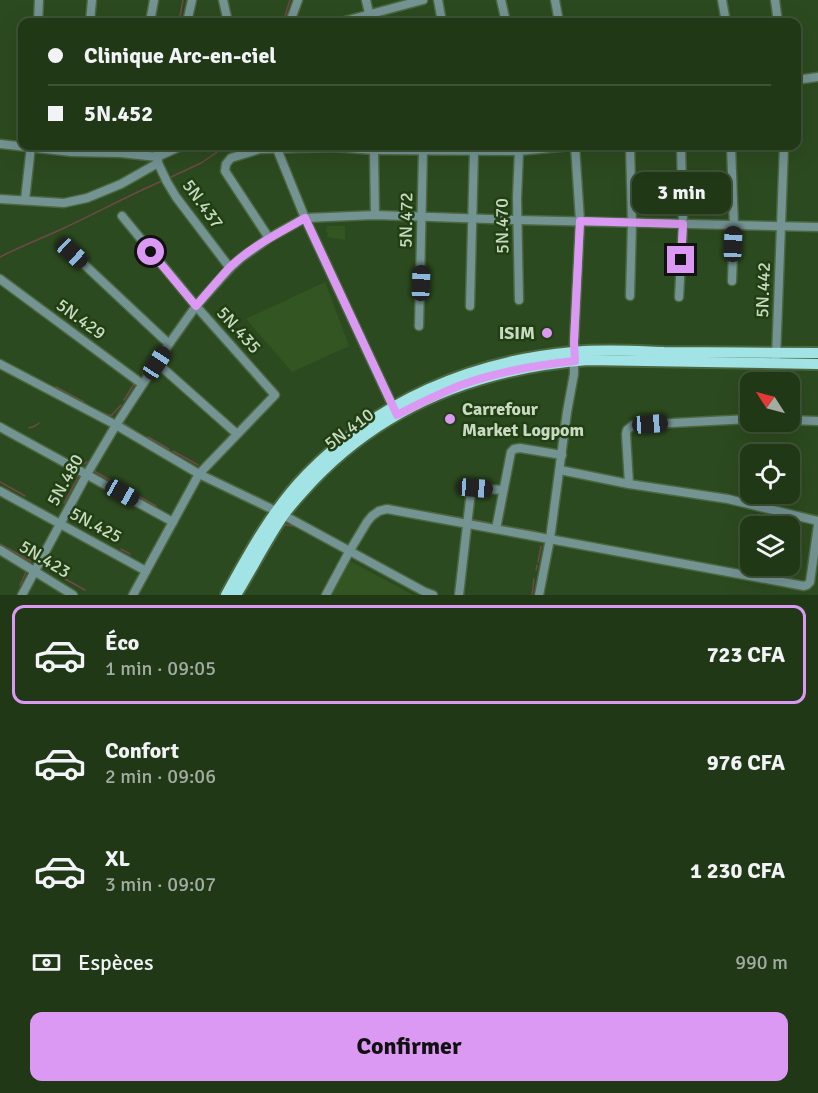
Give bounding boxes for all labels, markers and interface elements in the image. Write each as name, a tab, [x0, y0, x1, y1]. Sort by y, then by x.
text: Clinique Arc-en-ciel	[84, 42, 276, 69]
text: 5N.452	[84, 100, 153, 127]
callout: 3 min	[632, 173, 730, 215]
street label: 5N.437	[178, 175, 228, 233]
text: 3 min	[657, 180, 706, 205]
street label: 5N.472	[395, 192, 417, 248]
street label: 5N.470	[491, 198, 513, 254]
car	[723, 226, 743, 262]
car	[53, 234, 91, 272]
route start	[137, 238, 164, 265]
route end	[667, 246, 694, 273]
street label: 5N.442	[751, 262, 775, 318]
car	[411, 265, 431, 301]
street label: 5N.429	[52, 294, 110, 344]
street label: 5N.435	[212, 302, 266, 358]
place label: ISIM	[499, 322, 535, 344]
marker: ISIM	[540, 326, 554, 340]
car	[140, 343, 174, 383]
north arrow	[740, 372, 800, 432]
map controls	[740, 372, 800, 576]
place label: Carrefour Market Logpom	[462, 398, 584, 441]
street label: 5N.410	[320, 403, 378, 455]
marker: Carrefour Market Logpom	[443, 412, 457, 426]
car	[631, 414, 669, 434]
button: locate	[740, 444, 800, 504]
street label: 5N.480	[42, 450, 88, 510]
car	[102, 476, 142, 510]
car	[456, 478, 494, 498]
street label: 5N.425	[66, 502, 126, 548]
button: layers	[740, 516, 800, 576]
street label: 5N.423	[15, 535, 75, 583]
icon: car	[33, 628, 87, 682]
text: Éco	[105, 629, 139, 656]
text: 723 CFA	[707, 641, 785, 668]
text: 1 min · 09:05	[105, 656, 216, 681]
icon: car	[33, 736, 87, 790]
text: Confort	[105, 737, 179, 764]
text: 976 CFA	[707, 749, 785, 776]
text: 2 min · 09:06	[105, 764, 216, 789]
icon: car	[33, 844, 87, 898]
text: XL	[105, 845, 130, 872]
text: 1 230 CFA	[690, 857, 785, 884]
text: 3 min · 09:07	[105, 872, 216, 897]
icon: cash	[30, 946, 63, 979]
text: Espèces	[78, 949, 154, 976]
text: 990 m	[735, 950, 788, 975]
button: Confirmer	[30, 1012, 788, 1081]

